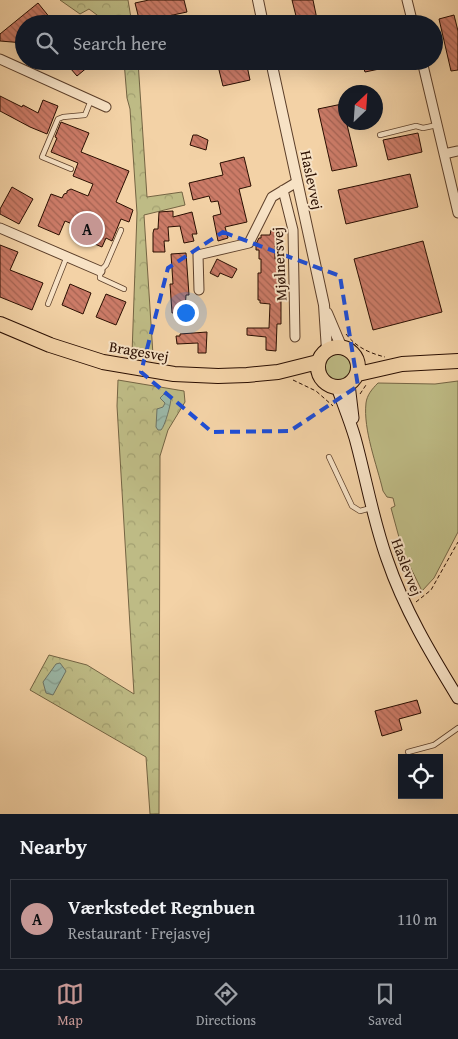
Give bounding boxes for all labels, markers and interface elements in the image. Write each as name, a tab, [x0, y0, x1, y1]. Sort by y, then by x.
search box	[15, 15, 443, 70]
icon: search	[33, 29, 61, 57]
text: Search here	[73, 29, 167, 57]
north arrow	[338, 85, 383, 130]
street label: Haslevvej	[296, 149, 328, 211]
pin: A	[71, 210, 103, 248]
street label: Mjølnersvej	[267, 227, 291, 301]
your location	[173, 300, 199, 326]
street label: Bragesvej	[108, 335, 170, 367]
street label: Haslevvej	[386, 535, 428, 599]
map controls	[398, 754, 443, 799]
button: locate	[398, 754, 443, 799]
text: Nearby	[20, 831, 87, 862]
text: Værkstedet Regnbuen	[68, 893, 255, 921]
text: A	[32, 907, 42, 931]
text: 110 m	[397, 907, 437, 931]
text: Restaurant · Frejasvej	[68, 921, 211, 945]
tab: Map	[56, 980, 84, 1030]
tab: Directions	[196, 980, 256, 1030]
tab: Saved	[368, 980, 402, 1030]

